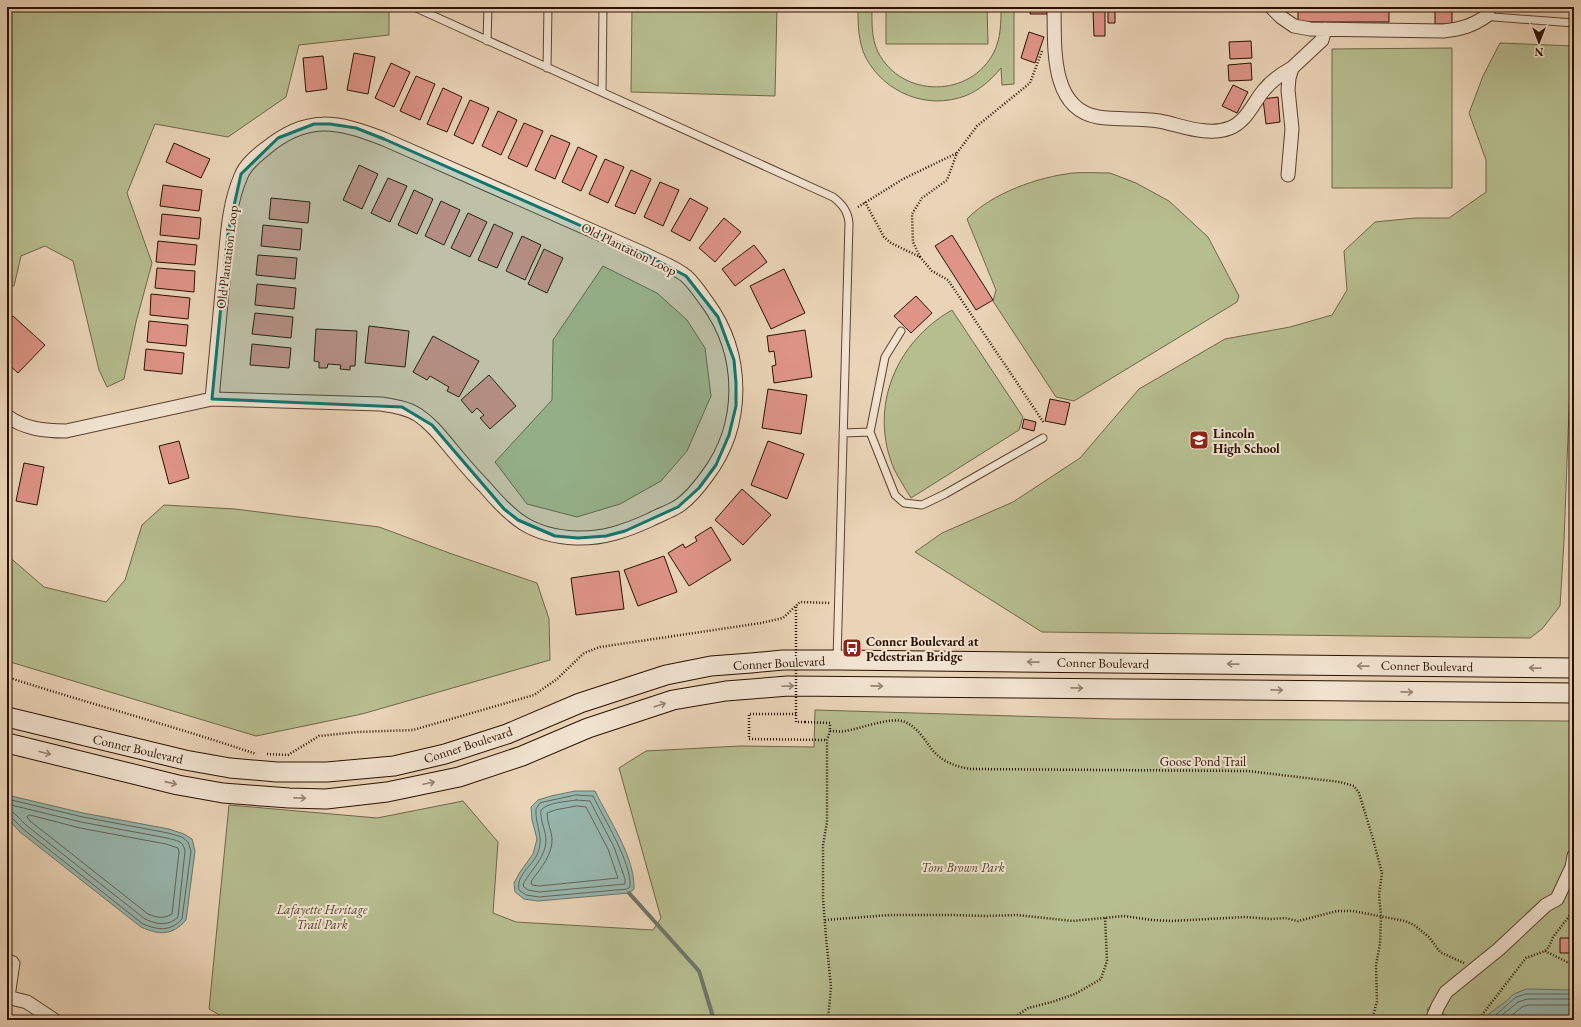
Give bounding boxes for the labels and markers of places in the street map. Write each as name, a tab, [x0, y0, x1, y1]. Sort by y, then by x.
place label: Lincoln High School	[1213, 425, 1280, 457]
school or university icon: Lincoln High School	[1188, 429, 1210, 451]
place label: Conner Boulevard at Pedestrian Bridge	[866, 633, 979, 665]
bus stop icon: Conner Boulevard at Pedestrian Bridge	[841, 637, 863, 659]

